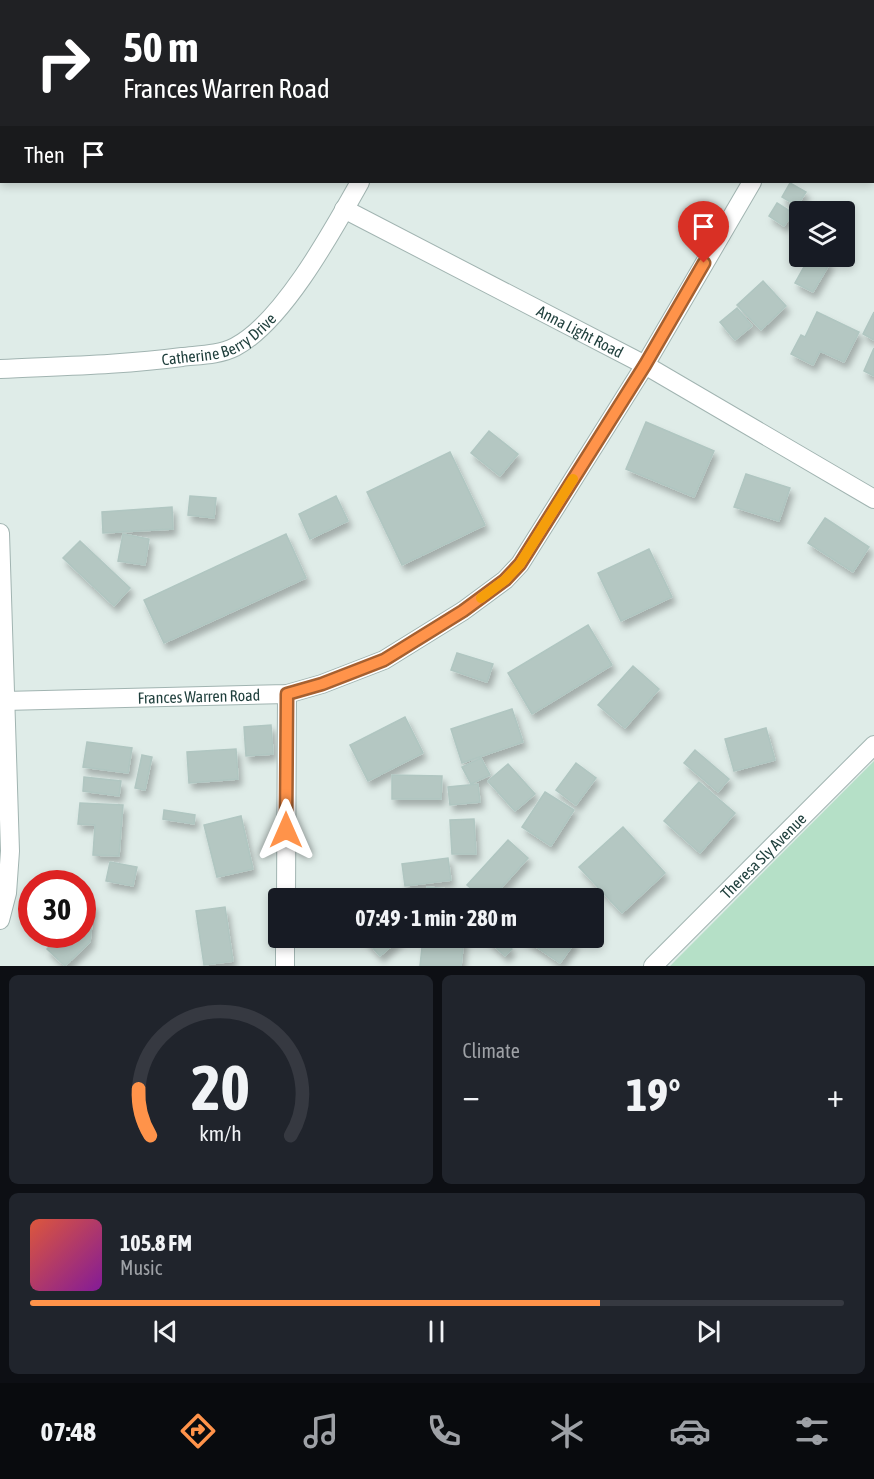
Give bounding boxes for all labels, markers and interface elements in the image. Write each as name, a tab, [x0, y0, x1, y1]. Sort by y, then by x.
text: 50 m	[123, 23, 198, 71]
icon: right	[24, 24, 102, 102]
text: Frances Warren Road	[123, 73, 330, 104]
icon: arrive	[77, 138, 110, 171]
text: Then	[24, 142, 65, 168]
pin	[678, 201, 729, 263]
map controls	[789, 201, 855, 267]
button: layers	[789, 201, 855, 267]
icon: arrive	[687, 210, 720, 243]
street label: Anna Light Road	[534, 302, 626, 361]
street label: Catherine Berry Drive	[161, 309, 279, 368]
street label: Frances Warren Road	[137, 686, 260, 707]
position arrow	[254, 798, 318, 862]
street label: Theresa Sly Avenue	[717, 809, 810, 902]
speed limit sign: 30	[18, 870, 96, 948]
text: 07:49 · 1 min · 280 m	[355, 905, 517, 931]
text: Climate	[463, 1039, 520, 1062]
text: 20	[191, 1052, 250, 1123]
text: 19°	[626, 1069, 681, 1121]
text: −	[463, 1076, 480, 1114]
text: +	[827, 1076, 844, 1114]
text: km/h	[199, 1122, 242, 1147]
text: 105.8 FM	[120, 1230, 192, 1256]
text: Music	[120, 1256, 162, 1279]
icon: previous	[149, 1315, 182, 1348]
icon: pause	[420, 1315, 453, 1348]
icon: next	[692, 1315, 725, 1348]
icon: directions	[177, 1410, 219, 1452]
icon: music	[300, 1410, 342, 1452]
icon: phone	[423, 1410, 465, 1452]
icon: climate	[546, 1410, 588, 1452]
icon: car	[669, 1410, 711, 1452]
icon: filters	[791, 1410, 833, 1452]
text: 07:48	[40, 1416, 96, 1447]

